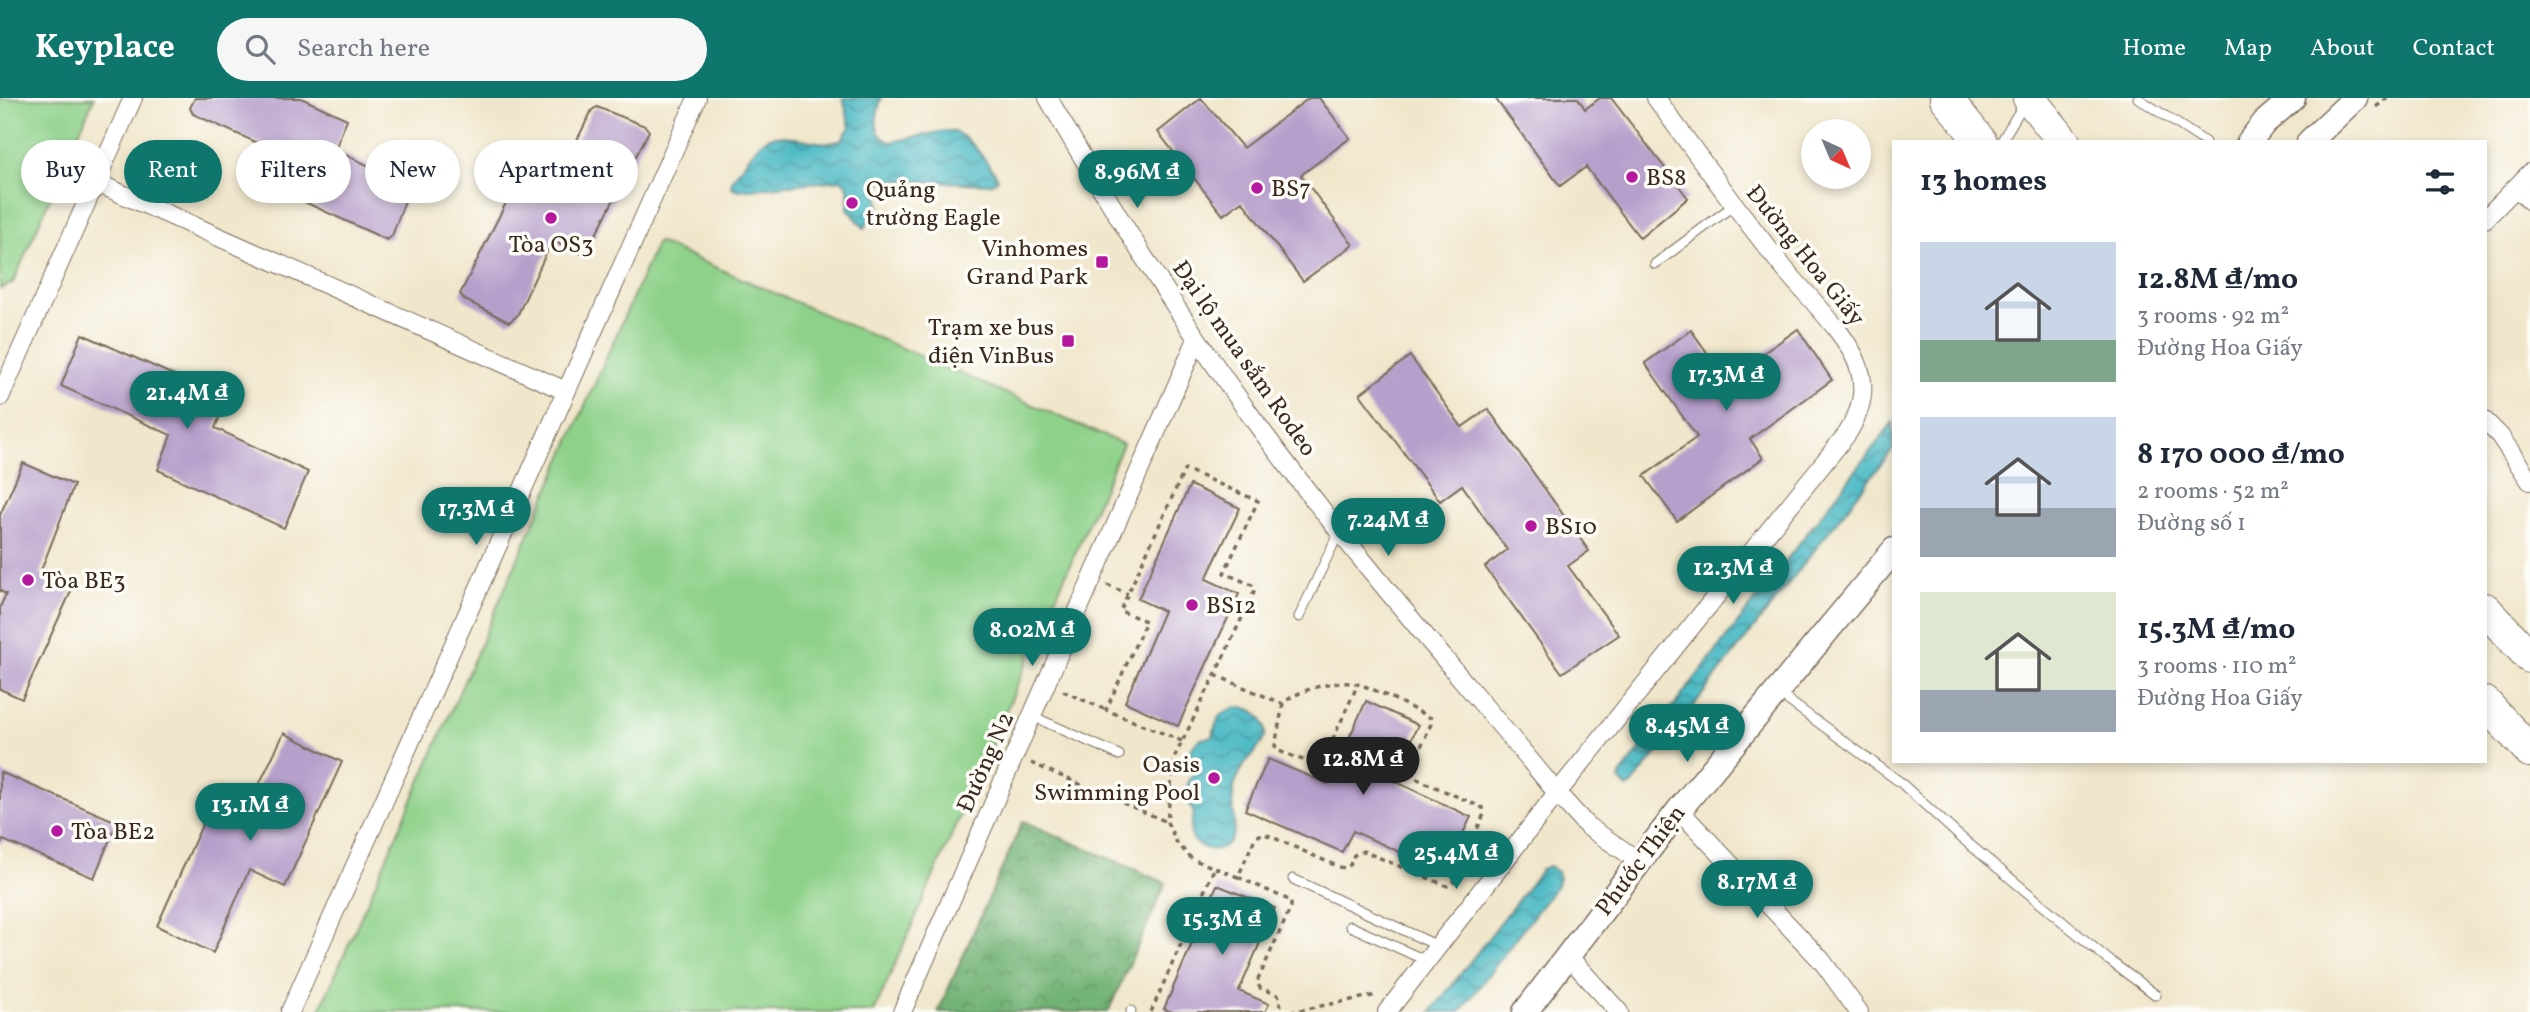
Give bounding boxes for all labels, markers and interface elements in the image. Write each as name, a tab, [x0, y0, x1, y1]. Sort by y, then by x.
search box	[217, 18, 707, 81]
text: Keyplace	[35, 26, 175, 72]
icon: search	[241, 30, 279, 68]
text: Search here	[297, 31, 430, 67]
text: Home	[2122, 32, 2186, 66]
text: Map	[2224, 32, 2272, 66]
text: About	[2310, 32, 2375, 66]
text: Contact	[2413, 32, 2495, 66]
north arrow	[1801, 119, 1871, 189]
map controls	[1801, 119, 1871, 189]
chip: Buy	[21, 140, 110, 203]
chip: Rent	[124, 140, 222, 203]
chip: Filters	[236, 140, 351, 203]
chip: New	[365, 140, 460, 203]
chip: Apartment	[474, 140, 638, 203]
pin: 8.96M ₫	[1072, 150, 1202, 210]
text: 8.96M ₫	[1094, 157, 1180, 189]
text: 13 homes	[1920, 161, 2047, 203]
place label: BS8	[1646, 162, 1686, 196]
icon: filters	[2421, 163, 2459, 201]
marker: BS8	[1624, 169, 1640, 185]
place label: BS7	[1271, 173, 1311, 207]
place label: Quảng trường Eagle	[866, 174, 1001, 236]
street label: Đường Hoa Giấy	[1737, 178, 1872, 334]
marker: BS7	[1249, 180, 1265, 196]
marker: Quảng trường Eagle	[844, 195, 860, 211]
marker: Tòa OS3	[543, 210, 559, 226]
place label: Tòa OS3	[509, 229, 593, 263]
place label: Vinhomes Grand Park	[967, 233, 1088, 295]
marker: Vinhomes Grand Park	[1094, 254, 1110, 270]
street label: Đại lộ mua sắm Rodeo	[1163, 254, 1324, 464]
text: 12.8M ₫/mo	[2137, 259, 2298, 301]
icon: home	[1976, 270, 2060, 354]
text: 3 rooms · 92 m²	[2137, 301, 2289, 333]
place label: Trạm xe bus điện VinBus	[928, 312, 1054, 374]
marker: Trạm xe bus điện VinBus	[1060, 333, 1076, 349]
text: Đường Hoa Giấy	[2137, 333, 2303, 365]
pin: 17.3M ₫	[1661, 354, 1791, 413]
text: 17.3M ₫	[1688, 360, 1764, 392]
pin: 21.4M ₫	[122, 372, 252, 431]
text: 21.4M ₫	[146, 378, 228, 410]
text: 8 170 000 ₫/mo	[2137, 434, 2345, 476]
icon: home	[1976, 445, 2060, 529]
text: 2 rooms · 52 m²	[2137, 476, 2289, 508]
pin: 17.3M ₫	[411, 488, 541, 547]
text: 17.3M ₫	[438, 494, 514, 526]
pin: 7.24M ₫	[1323, 498, 1453, 558]
text: 7.24M ₫	[1347, 505, 1429, 537]
text: Đường số 1	[2137, 508, 2246, 540]
place label: BS10	[1545, 511, 1597, 545]
marker: BS10	[1523, 518, 1539, 534]
pin: 12.3M ₫	[1668, 546, 1798, 606]
text: 12.3M ₫	[1693, 553, 1773, 585]
place label: Tòa BE3	[42, 565, 126, 599]
marker: Tòa BE3	[20, 572, 36, 588]
place label: BS12	[1206, 590, 1256, 624]
marker: BS12	[1184, 597, 1200, 613]
pin: 8.02M ₫	[967, 608, 1097, 668]
text: 15.3M ₫/mo	[2137, 609, 2295, 651]
text: 8.02M ₫	[989, 615, 1075, 647]
icon: home	[1976, 620, 2060, 704]
text: 3 rooms · 110 m²	[2137, 651, 2297, 683]
text: Đường Hoa Giấy	[2137, 683, 2303, 715]
pin: 8.45M ₫	[1622, 704, 1752, 764]
street label: Đường N2	[950, 707, 1024, 819]
text: 8.45M ₫	[1645, 711, 1729, 743]
pin: 12.8M ₫	[1298, 738, 1428, 797]
text: 12.8M ₫	[1322, 744, 1404, 776]
place label: Oasis Swimming Pool	[1034, 749, 1200, 811]
marker: Oasis Swimming Pool	[1206, 770, 1222, 786]
pin: 13.1M ₫	[185, 784, 315, 843]
text: 13.1M ₫	[211, 790, 289, 822]
street label: Phước Thiện	[1588, 799, 1695, 924]
place label: Tòa BE2	[71, 816, 155, 850]
marker: Tòa BE2	[49, 823, 65, 839]
pin: 25.4M ₫	[1391, 832, 1521, 891]
text: 25.4M ₫	[1414, 838, 1498, 870]
pin: 8.17M ₫	[1692, 860, 1822, 920]
text: 8.17M ₫	[1717, 867, 1797, 899]
pin: 15.3M ₫	[1157, 898, 1287, 957]
text: 15.3M ₫	[1183, 904, 1261, 936]

